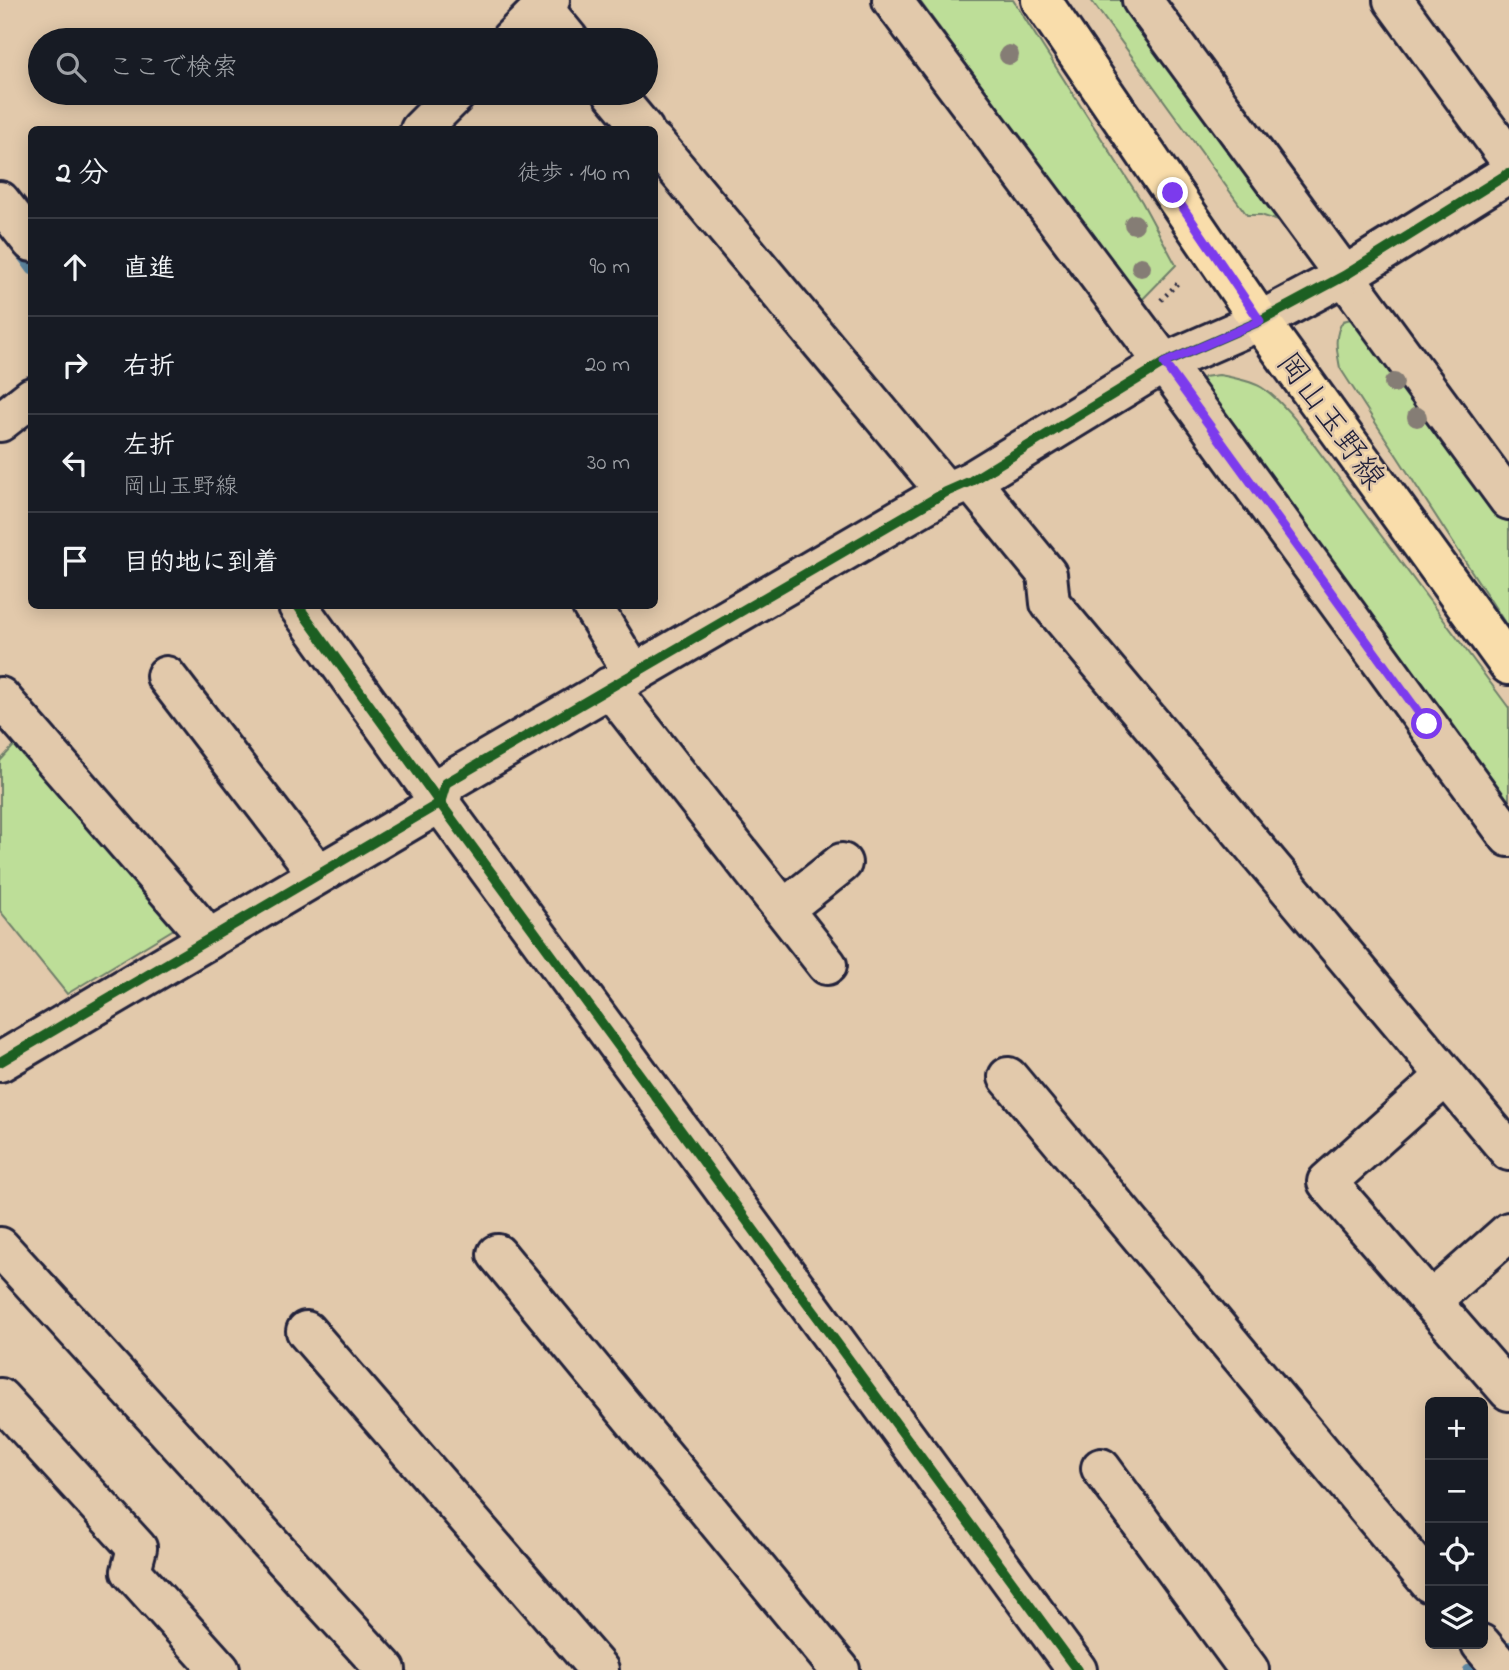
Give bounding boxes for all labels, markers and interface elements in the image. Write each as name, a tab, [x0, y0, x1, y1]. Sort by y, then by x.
search box	[28, 28, 658, 105]
icon: search	[52, 48, 90, 86]
text: ここで検索	[108, 50, 238, 88]
text: 2 分	[56, 153, 108, 197]
text: 徒歩 · 140 m	[517, 158, 630, 191]
route end	[1157, 177, 1188, 208]
icon: ahead	[56, 248, 94, 286]
text: 直進	[123, 251, 175, 289]
text: 90 m	[590, 251, 630, 284]
street label: 岡山玉野線	[1263, 344, 1395, 501]
icon: right	[56, 346, 94, 384]
text: 右折	[123, 349, 175, 387]
text: 20 m	[585, 349, 630, 382]
text: 左折	[123, 428, 175, 466]
icon: left	[56, 444, 94, 482]
text: 30 m	[587, 447, 630, 480]
text: 岡山玉野線	[123, 471, 238, 504]
icon: arrive	[56, 542, 94, 580]
text: 目的地に到着	[123, 545, 279, 583]
route start	[1411, 708, 1442, 739]
map controls	[1425, 1397, 1488, 1649]
button: +	[1425, 1397, 1488, 1460]
button: −	[1425, 1460, 1488, 1523]
button: locate	[1425, 1523, 1488, 1586]
button: layers	[1425, 1586, 1488, 1649]

